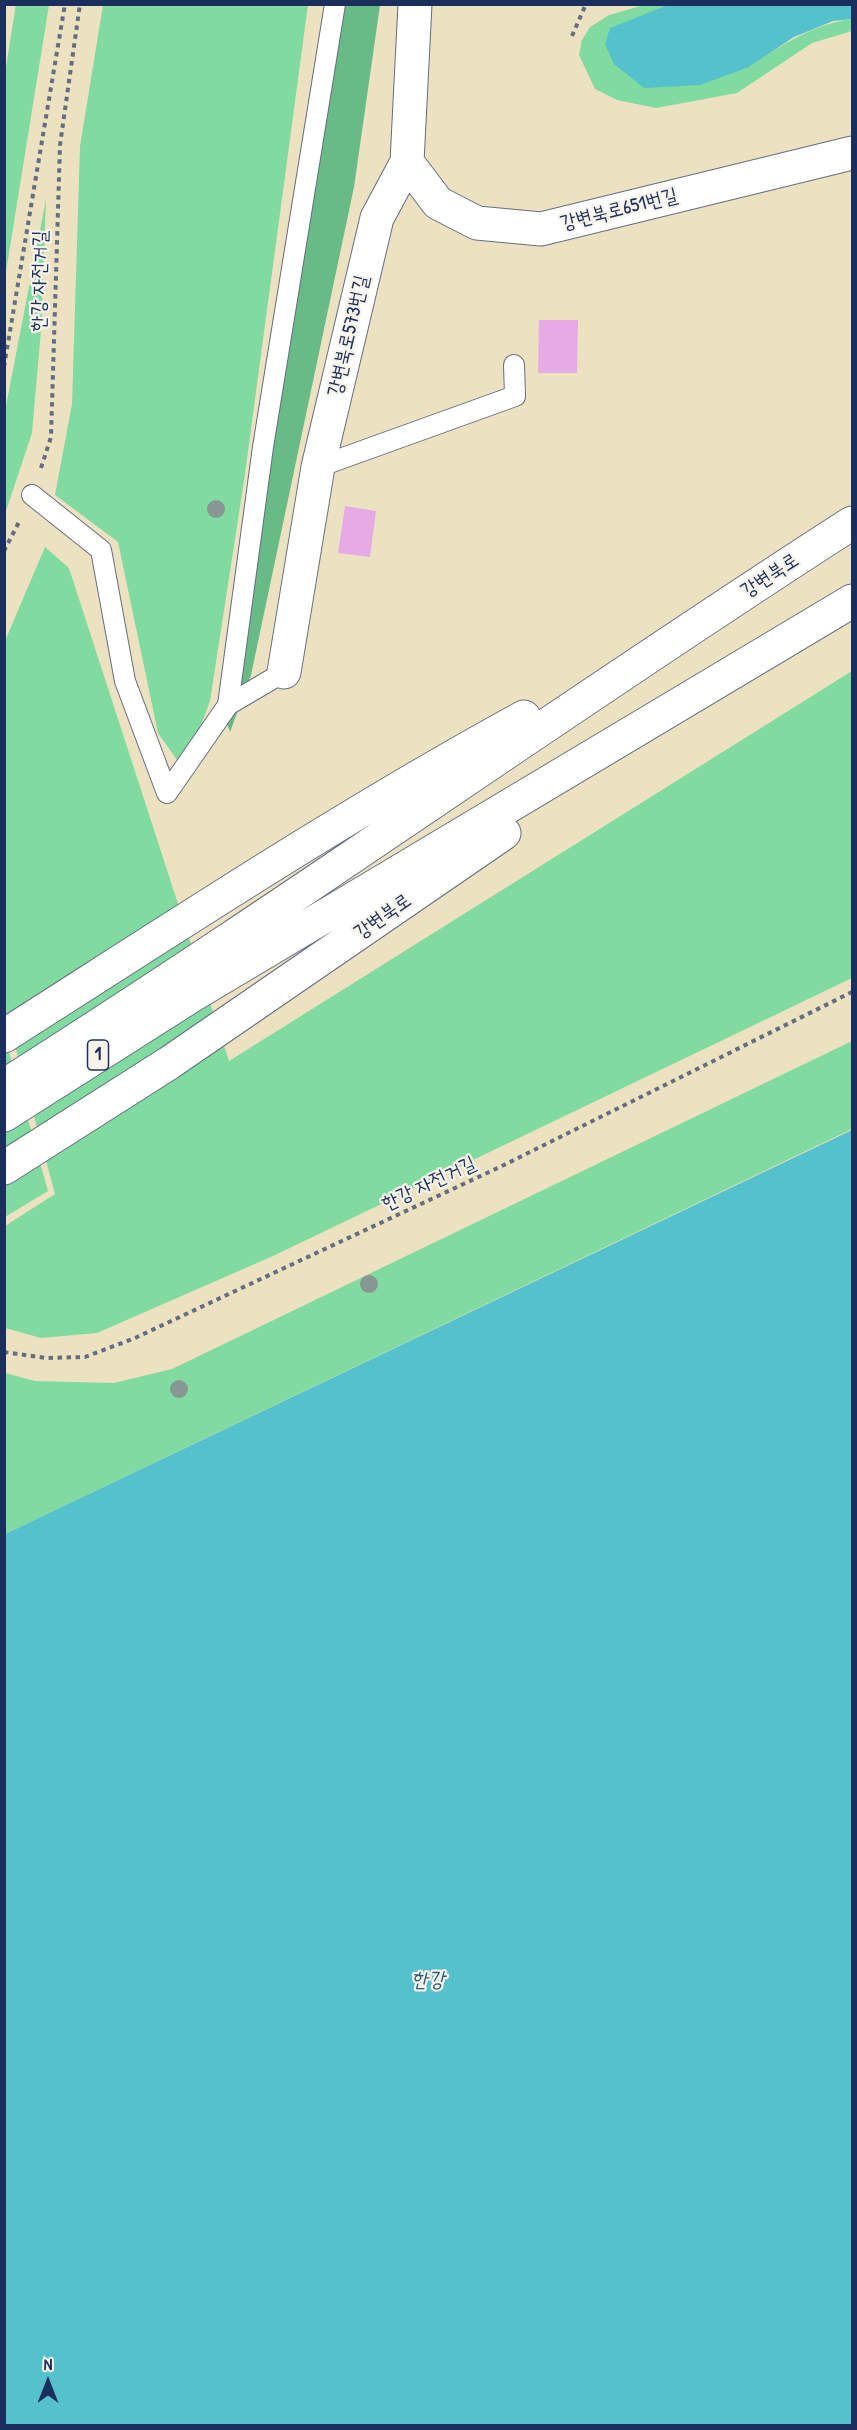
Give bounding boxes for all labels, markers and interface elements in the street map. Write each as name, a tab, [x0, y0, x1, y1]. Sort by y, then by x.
street label: 강변북로651번길	[558, 184, 680, 236]
street label: 한강 자전거길	[27, 230, 53, 332]
street label: 강변북로573번길	[323, 273, 375, 399]
street label: 강변북로	[736, 548, 804, 604]
street label: 강변북로	[350, 889, 416, 945]
road number: 1	[88, 1040, 108, 1070]
street label: 한강 자전거길	[378, 1152, 480, 1216]
water label: 한강	[411, 1967, 445, 1993]
north arrow	[18, 2352, 78, 2412]
text: N	[44, 2353, 52, 2375]

